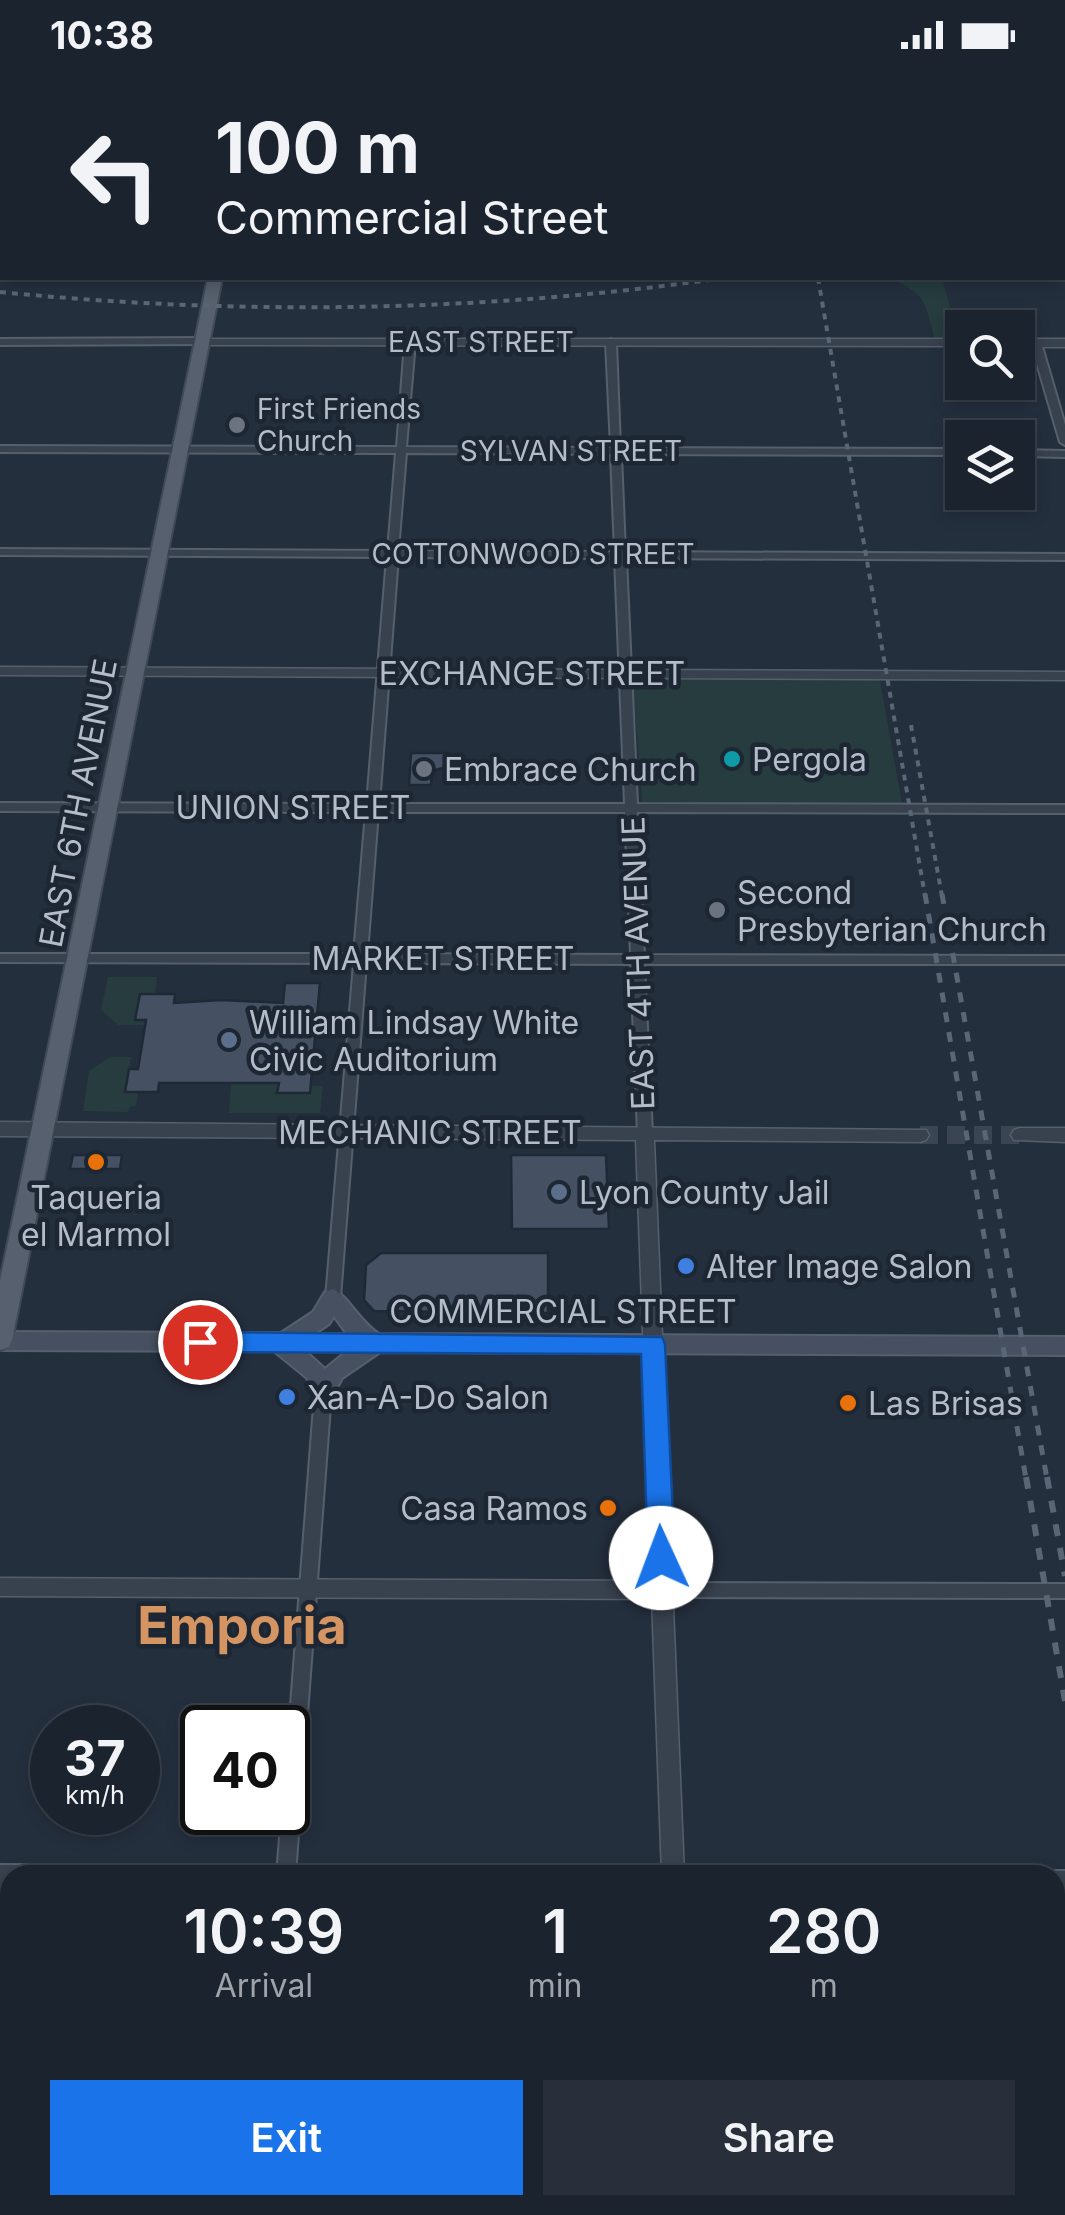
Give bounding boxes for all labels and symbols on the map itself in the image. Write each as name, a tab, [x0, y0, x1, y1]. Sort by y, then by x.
street label: EAST STREET	[388, 325, 574, 359]
place label: First Friends Church	[257, 392, 421, 458]
marker: First Friends Church	[226, 414, 248, 436]
street label: SYLVAN STREET	[460, 434, 682, 468]
street label: COTTONWOOD STREET	[371, 537, 695, 571]
street label: EXCHANGE STREET	[379, 654, 685, 693]
street label: EAST 6TH AVENUE	[31, 655, 125, 951]
place label: Pergola	[752, 740, 867, 779]
marker: Pergola	[721, 748, 743, 770]
place label: Embrace Church	[444, 750, 697, 789]
marker: Embrace Church	[413, 758, 435, 780]
street label: UNION STREET	[176, 788, 411, 827]
street label: EAST 4TH AVENUE	[613, 815, 663, 1111]
place label: Second Presbyterian Church	[737, 873, 1047, 949]
marker: Second Presbyterian Church	[706, 899, 728, 921]
street label: MARKET STREET	[312, 939, 574, 978]
place label: William Lindsay White Civic Auditorium	[249, 1003, 579, 1079]
marker: William Lindsay White Civic Auditorium	[218, 1029, 240, 1051]
street label: MECHANIC STREET	[278, 1113, 582, 1152]
marker: Taqueria el Marmol	[85, 1151, 107, 1173]
place label: Lyon County Jail	[579, 1173, 830, 1212]
place label: Taqueria el Marmol	[21, 1178, 171, 1254]
marker: Lyon County Jail	[548, 1181, 570, 1203]
place label: Alter Image Salon	[706, 1247, 972, 1286]
marker: Alter Image Salon	[675, 1255, 697, 1277]
street label: COMMERCIAL STREET	[389, 1292, 737, 1331]
pin	[158, 1300, 243, 1385]
place label: Xan-A-Do Salon	[307, 1378, 549, 1417]
place label: Las Brisas	[868, 1384, 1023, 1423]
marker: Xan-A-Do Salon	[276, 1386, 298, 1408]
marker: Las Brisas	[837, 1392, 859, 1414]
place label: Casa Ramos	[400, 1489, 588, 1528]
marker: Casa Ramos	[597, 1497, 619, 1519]
position arrow	[609, 1506, 713, 1610]
district label: Emporia	[137, 1594, 347, 1657]
speed limit sign: 40	[180, 1705, 310, 1835]

